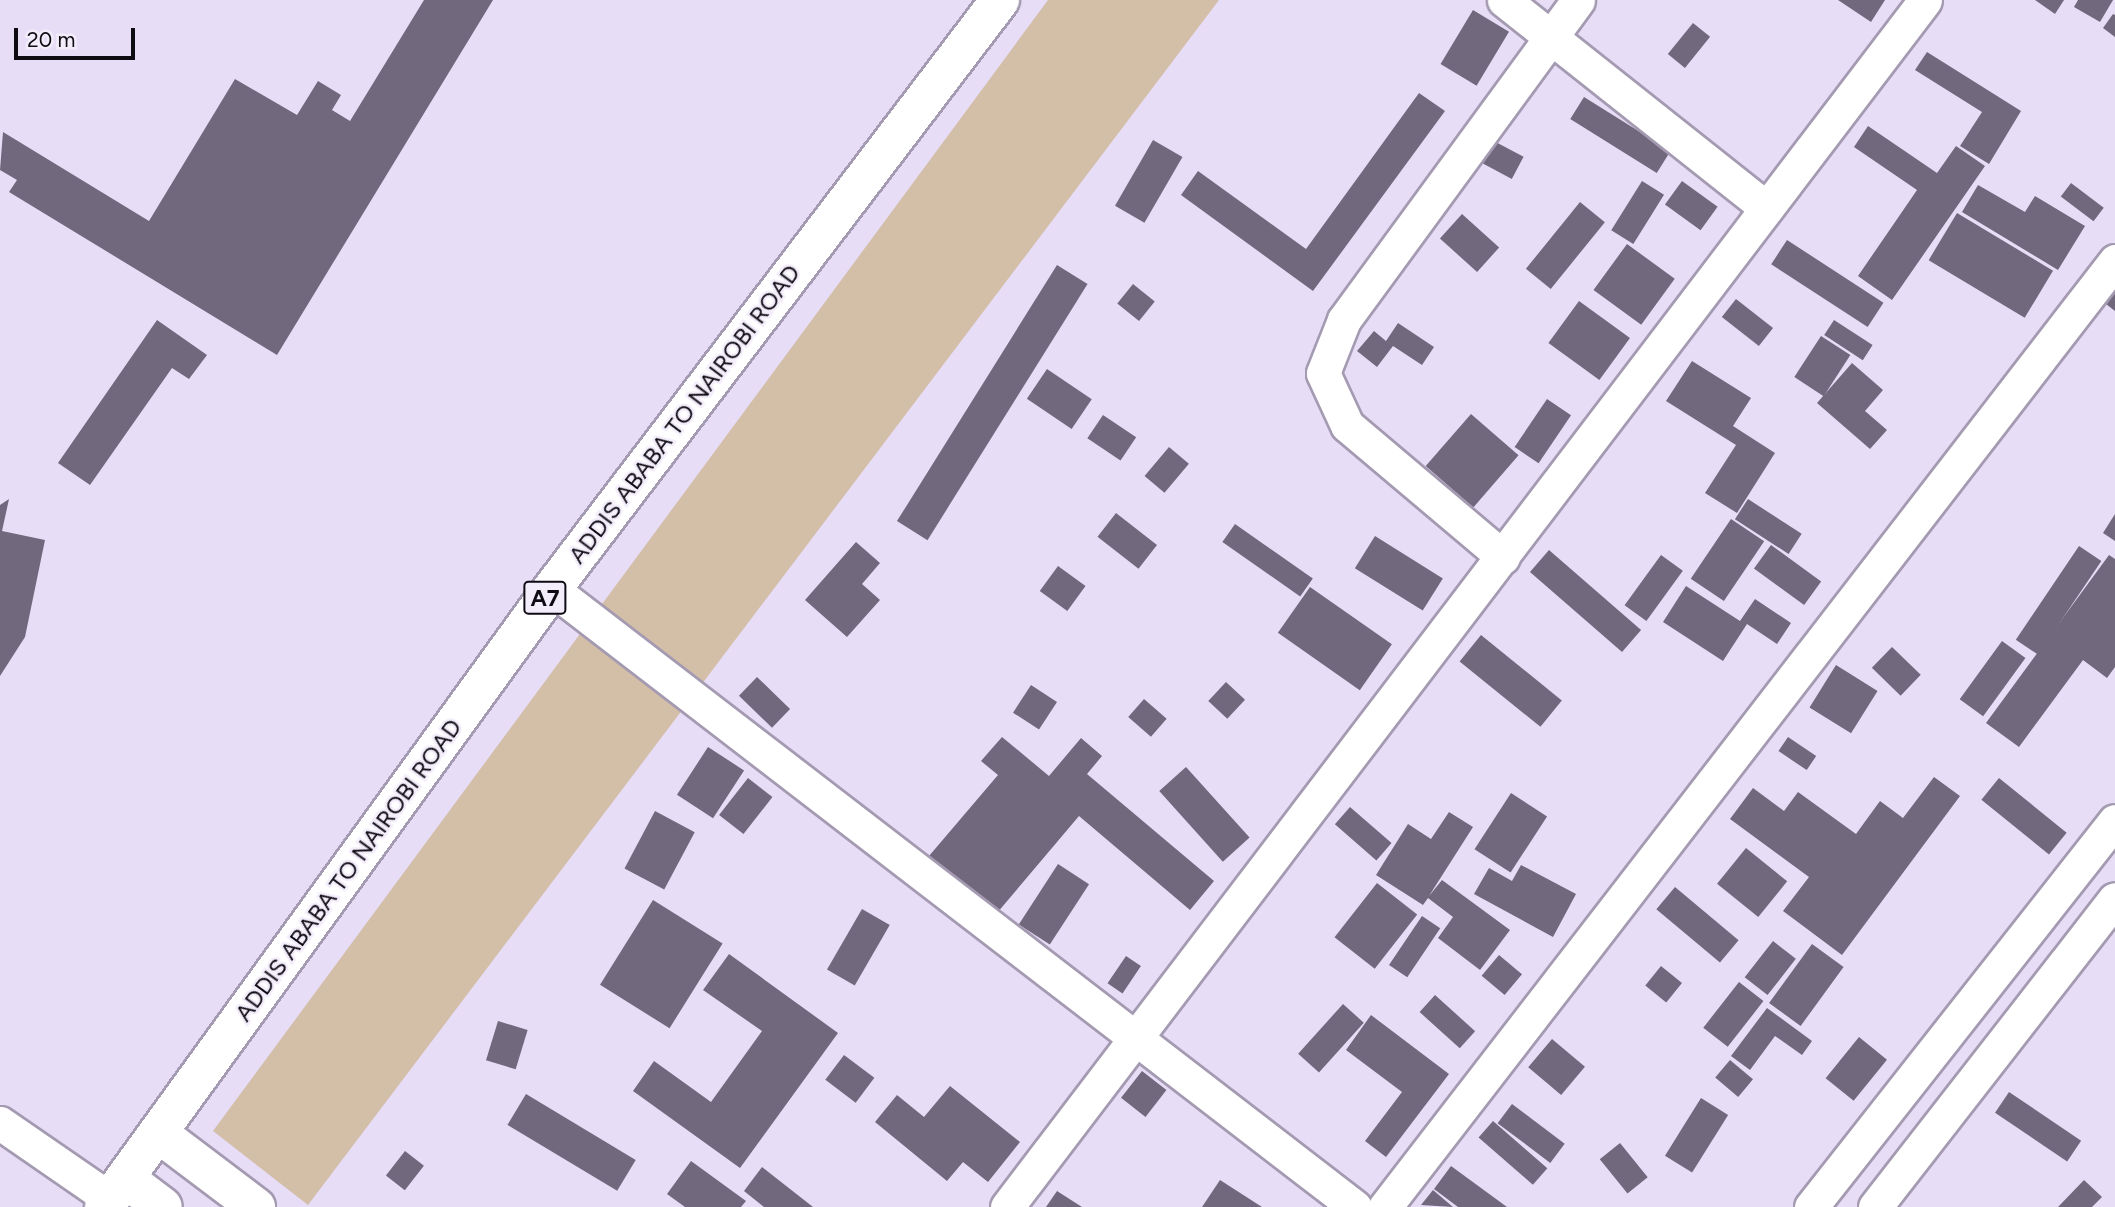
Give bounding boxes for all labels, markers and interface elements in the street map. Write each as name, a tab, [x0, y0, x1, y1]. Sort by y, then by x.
scale bar	[18, 14, 138, 58]
text: 20 m	[27, 27, 75, 52]
street label: ADDIS ABABA TO NAIROBI ROAD	[562, 259, 806, 569]
road number: A7	[522, 578, 568, 618]
street label: ADDIS ABABA TO NAIROBI ROAD	[229, 713, 467, 1027]

